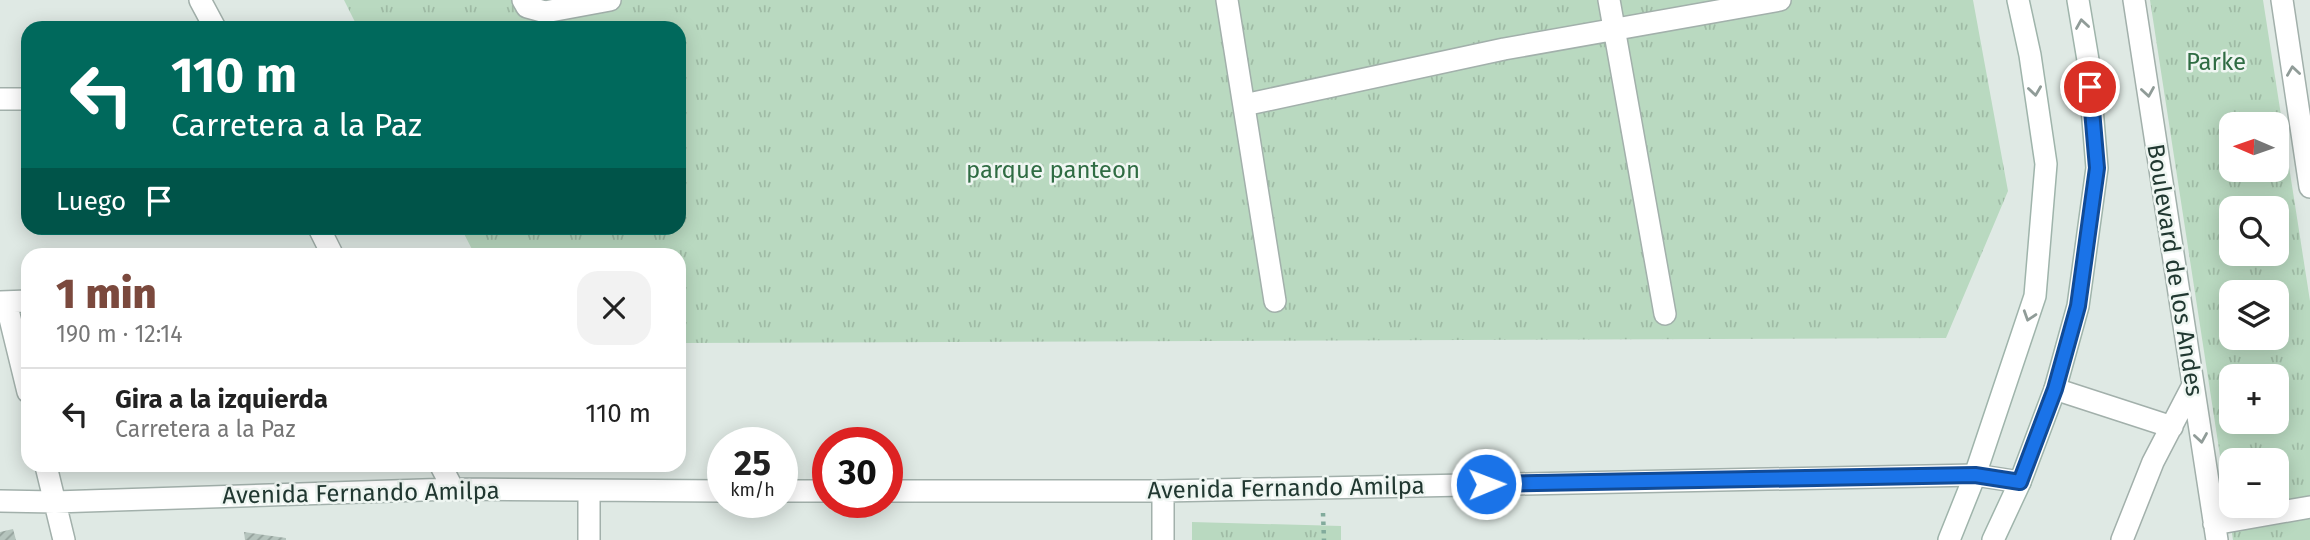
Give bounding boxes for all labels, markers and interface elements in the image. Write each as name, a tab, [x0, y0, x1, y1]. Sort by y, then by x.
one-way arrow	[2075, 18, 2090, 30]
text: 110 m	[171, 46, 297, 105]
park label: Parke	[2186, 48, 2246, 76]
icon: left	[56, 49, 147, 140]
pin	[2060, 57, 2120, 117]
one-way arrow	[2286, 65, 2301, 77]
icon: arrive	[2071, 68, 2109, 106]
one-way arrow	[2027, 85, 2042, 97]
one-way arrow	[2140, 86, 2155, 98]
text: Carretera a la Paz	[171, 106, 422, 144]
north arrow	[2219, 112, 2289, 182]
map controls	[2219, 112, 2289, 518]
street label: Boulevard de los Andes	[2141, 142, 2209, 398]
park label: parque panteon	[966, 156, 1140, 184]
icon: arrive	[140, 182, 178, 220]
text: Luego	[56, 186, 126, 217]
button: search	[2219, 196, 2289, 266]
text: 1 min	[56, 269, 157, 319]
button: close	[577, 271, 651, 345]
button: layers	[2219, 280, 2289, 350]
one-way arrow	[2022, 310, 2037, 322]
text: 190 m · 12:14	[56, 320, 183, 348]
button: +	[2219, 364, 2289, 434]
text: Gira a la izquierda	[115, 384, 328, 415]
icon: left	[56, 395, 94, 433]
text: 110 m	[585, 398, 651, 429]
text: Carretera a la Paz	[115, 415, 295, 443]
speed limit sign: 30	[812, 427, 903, 518]
one-way arrow	[2193, 432, 2208, 443]
text: 25	[734, 442, 771, 484]
position arrow	[1449, 447, 1523, 521]
button: −	[2219, 448, 2289, 518]
street label: Avenida Fernando Amilpa	[1147, 472, 1425, 504]
street label: Avenida Fernando Amilpa	[222, 477, 500, 509]
text: km/h	[730, 479, 775, 501]

